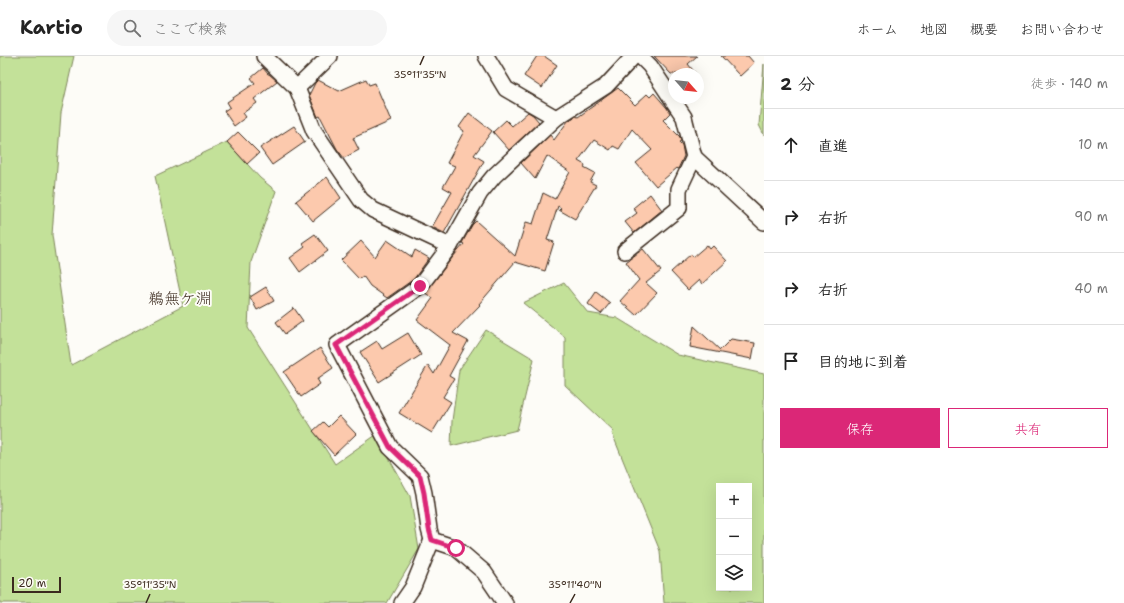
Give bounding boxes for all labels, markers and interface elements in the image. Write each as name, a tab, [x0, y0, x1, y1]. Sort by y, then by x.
search box	[107, 10, 387, 46]
text: Kartio	[20, 15, 83, 40]
icon: search	[121, 17, 143, 39]
text: ここで検索	[153, 19, 228, 39]
text: ホーム	[857, 20, 898, 38]
text: 地図	[920, 20, 948, 38]
text: 概要	[970, 20, 998, 38]
text: お問い合わせ	[1020, 20, 1104, 38]
text: 35°11'35"N	[394, 68, 446, 81]
north arrow	[668, 68, 704, 104]
text: 2 分	[780, 73, 815, 95]
text: 徒歩 · 140 m	[1031, 75, 1108, 92]
icon: ahead	[780, 134, 802, 156]
text: 直進	[818, 136, 848, 156]
text: 10 m	[1078, 136, 1108, 153]
icon: right	[780, 206, 802, 228]
text: 右折	[818, 208, 848, 228]
text: 90 m	[1074, 208, 1108, 225]
route end	[411, 277, 429, 295]
icon: right	[780, 278, 802, 300]
text: 右折	[818, 280, 848, 300]
text: 40 m	[1074, 280, 1108, 297]
district label: 鵜無ケ淵	[148, 288, 212, 309]
icon: arrive	[780, 350, 802, 372]
text: 目的地に到着	[818, 352, 908, 372]
button: 保存	[780, 408, 940, 448]
button: 共有	[948, 408, 1108, 448]
map controls	[716, 483, 752, 591]
button: +	[716, 483, 752, 519]
button: −	[716, 519, 752, 555]
route start	[447, 539, 465, 557]
button: layers	[716, 555, 752, 591]
scale bar	[12, 575, 61, 594]
text: 20 m	[18, 576, 46, 591]
text: 35°11'35"N	[124, 578, 176, 591]
text: 35°11'40"N	[548, 578, 602, 591]

